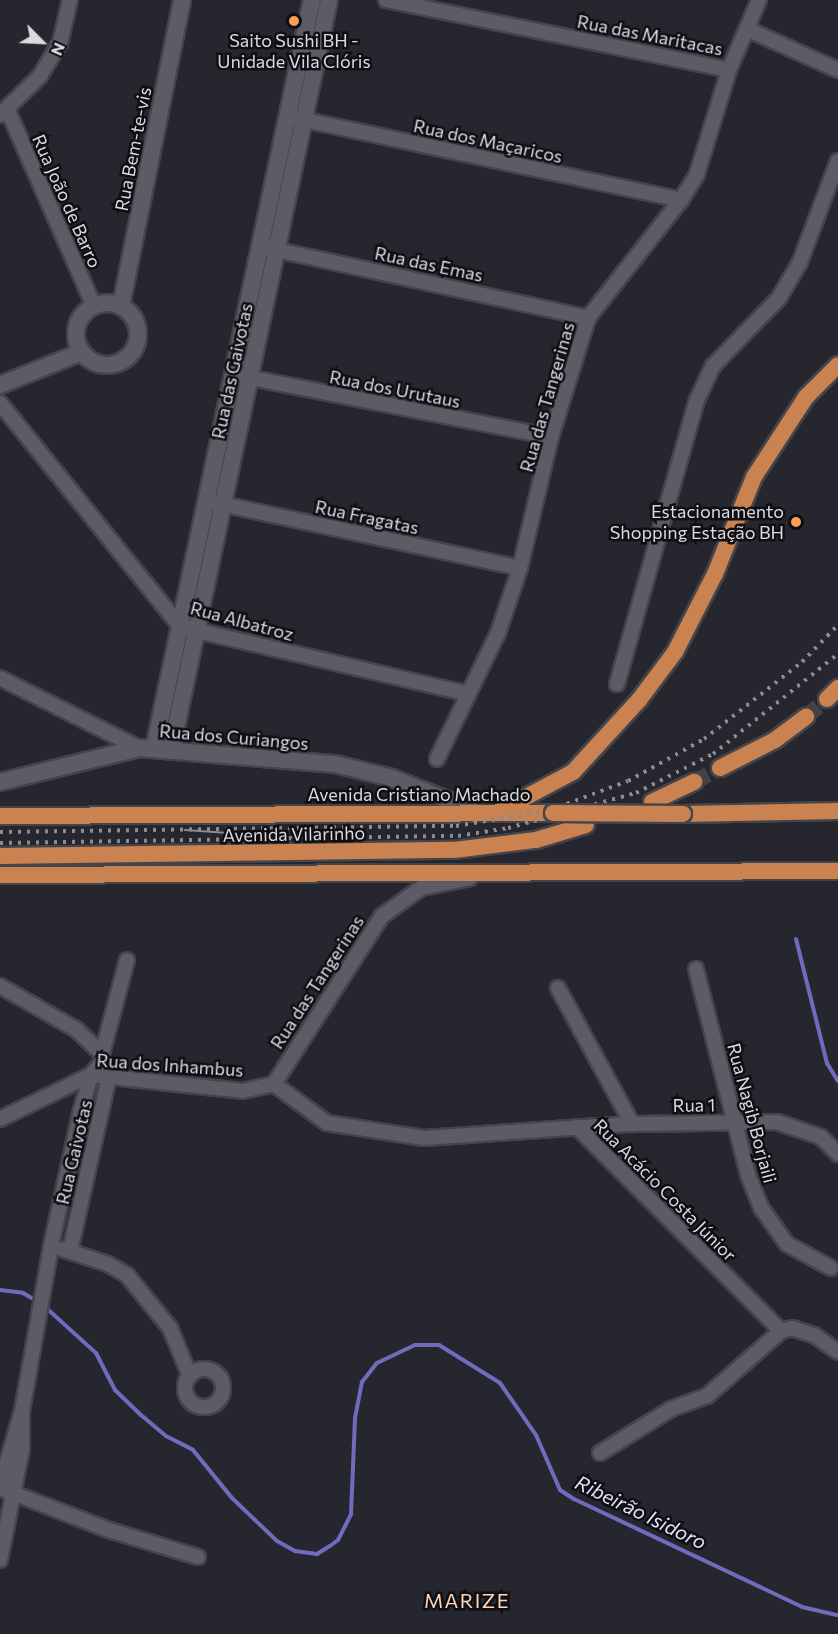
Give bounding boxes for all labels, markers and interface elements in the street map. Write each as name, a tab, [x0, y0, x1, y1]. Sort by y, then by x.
street label: Rua das Maritacas	[575, 10, 725, 60]
north arrow	[12, 12, 72, 72]
marker: Saito Sushi BH - Unidade Vila Clóris	[287, 14, 301, 28]
place label: Saito Sushi BH - Unidade Vila Clóris	[217, 30, 371, 72]
text: N	[48, 40, 70, 59]
street label: Rua Bem-te-vis	[110, 85, 156, 213]
street label: Rua dos Maçaricos	[412, 115, 564, 167]
street label: Rua João de Barro	[28, 131, 106, 271]
street label: Rua das Emas	[373, 242, 485, 286]
street label: Rua das Gaivotas	[207, 301, 257, 441]
street label: Rua das Tangerinas	[515, 320, 579, 474]
street label: Rua dos Urutaus	[328, 366, 462, 412]
street label: Rua Fragatas	[313, 495, 421, 539]
place label: Estacionamento Shopping Estação BH	[610, 501, 784, 544]
marker: Estacionamento Shopping Estação BH	[789, 515, 803, 529]
street label: Rua Albatroz	[188, 597, 296, 645]
street label: Rua dos Curiangos	[158, 720, 310, 754]
street label: Avenida Cristiano Machado	[308, 783, 530, 805]
street label: Avenida Vilarinho	[223, 822, 365, 846]
street label: Rua das Tangerinas	[266, 911, 368, 1053]
street label: Rua Nagib Borjaili	[723, 1041, 781, 1185]
street label: Rua dos Inhambus	[96, 1049, 244, 1081]
street label: Rua 1	[673, 1094, 715, 1116]
street label: Rua Gaivotas	[51, 1098, 97, 1206]
street label: Rua Acácio Costa Júnior	[589, 1114, 741, 1266]
water label: Ribeirão Isidoro	[572, 1470, 710, 1554]
district label: MARIZE	[424, 1588, 510, 1612]

